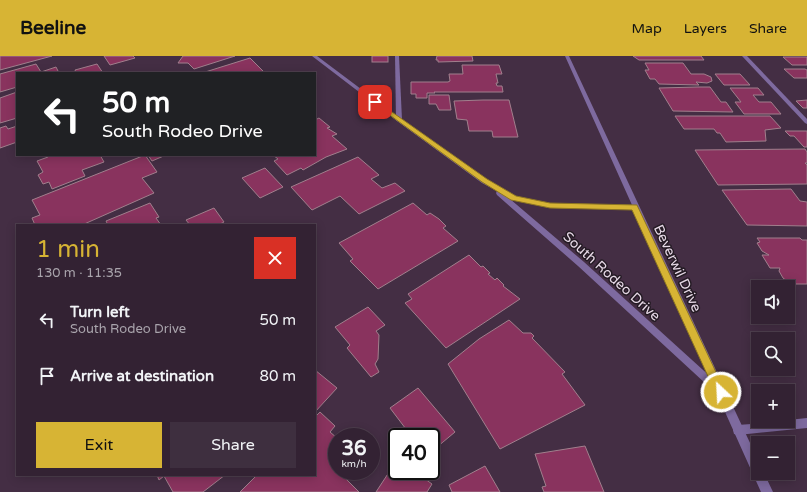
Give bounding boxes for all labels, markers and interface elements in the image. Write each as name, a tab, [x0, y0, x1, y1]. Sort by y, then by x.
text: Beeline	[20, 17, 86, 39]
text: Map	[632, 20, 662, 37]
text: Layers	[684, 20, 727, 37]
text: Share	[749, 20, 787, 37]
pin	[358, 85, 392, 119]
text: 50 m	[102, 86, 170, 120]
icon: left	[36, 88, 88, 140]
icon: arrive	[364, 91, 386, 113]
text: South Rodeo Drive	[102, 120, 263, 142]
street label: Beverwil Drive	[650, 222, 705, 315]
street label: South Rodeo Drive	[560, 228, 664, 325]
text: 1 min	[36, 235, 100, 264]
button: close	[254, 237, 296, 279]
text: 130 m · 11:35	[36, 265, 122, 281]
map controls	[751, 280, 795, 480]
button: sound	[751, 280, 795, 324]
text: Turn left	[70, 303, 130, 321]
icon: left	[36, 309, 58, 331]
text: 50 m	[259, 311, 296, 329]
text: South Rodeo Drive	[70, 321, 186, 337]
button: search	[751, 332, 795, 376]
icon: arrive	[36, 365, 58, 387]
text: Arrive at destination	[70, 367, 214, 385]
text: 80 m	[259, 367, 296, 385]
position arrow	[700, 371, 742, 413]
button: +	[751, 384, 795, 428]
button: Exit	[36, 422, 162, 468]
button: Share	[170, 422, 296, 468]
speed limit sign: 40	[388, 428, 440, 480]
button: −	[751, 436, 795, 480]
text: 36	[341, 437, 367, 461]
text: km/h	[341, 458, 367, 470]

